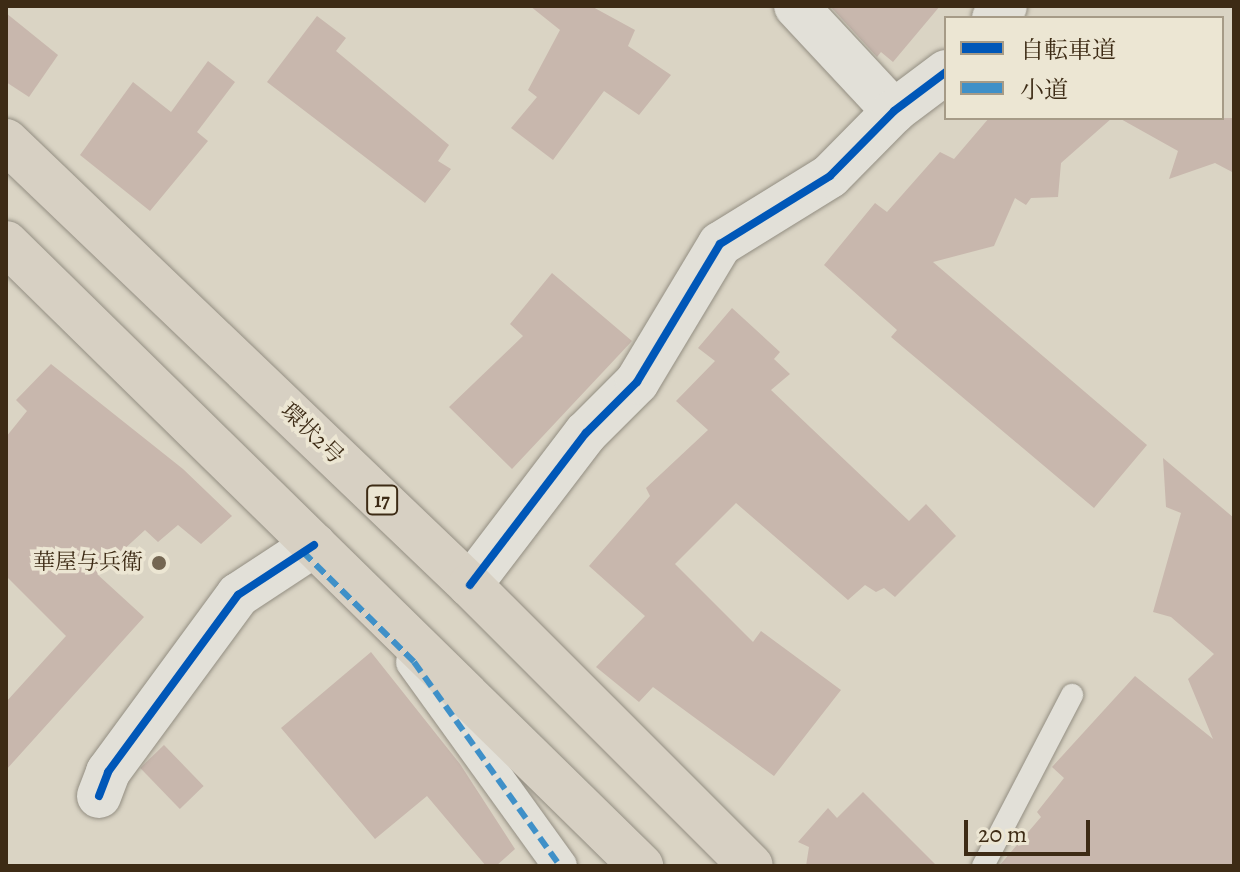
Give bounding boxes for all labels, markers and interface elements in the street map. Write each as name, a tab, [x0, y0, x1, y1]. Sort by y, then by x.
legend	[944, 16, 1224, 120]
text: 自転車道	[1020, 34, 1116, 66]
text: 小道	[1020, 74, 1068, 106]
street label: 環状2号	[275, 398, 349, 470]
road number: 17	[366, 484, 398, 516]
place label: 華屋与兵衛	[33, 550, 143, 576]
marker: 華屋与兵衛	[150, 554, 168, 572]
scale bar	[968, 804, 1094, 854]
text: 20 m	[978, 818, 1027, 850]

